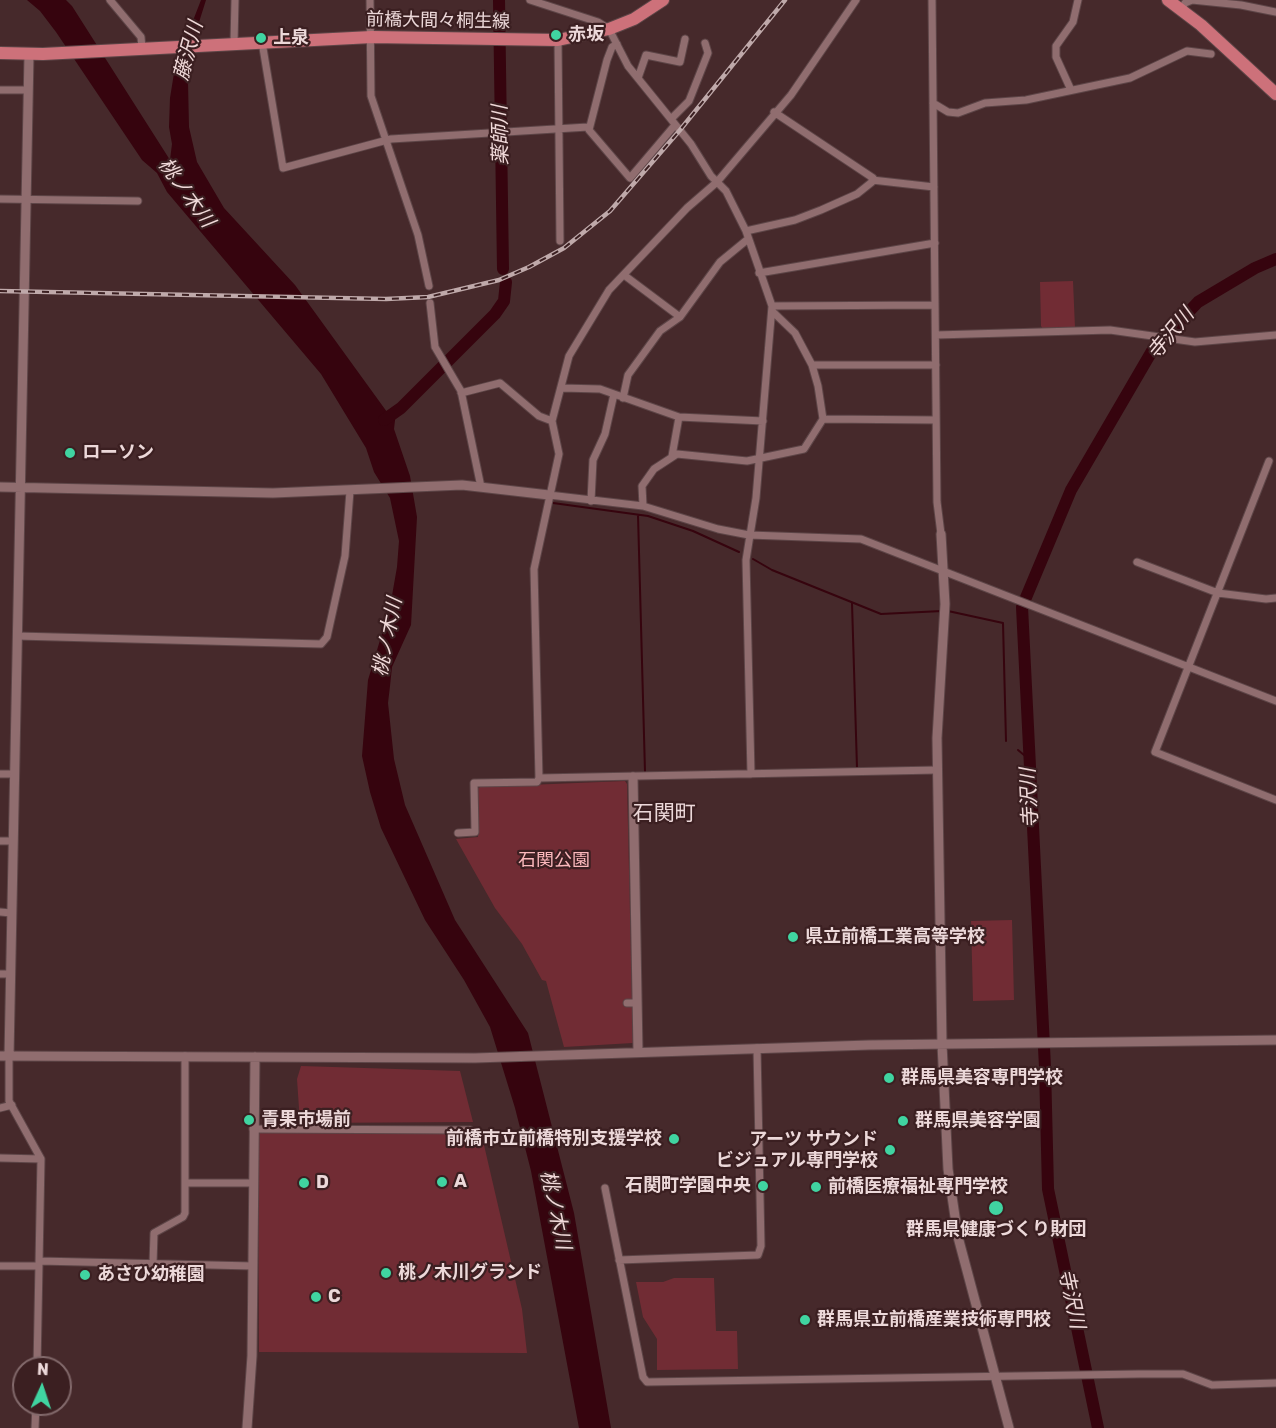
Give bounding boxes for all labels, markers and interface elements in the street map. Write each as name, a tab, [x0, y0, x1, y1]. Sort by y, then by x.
street label: 前橋大間々桐生線	[366, 9, 510, 33]
water label: 藤沢川	[170, 19, 208, 83]
place label: 赤坂	[568, 24, 604, 46]
place label: 上泉	[273, 27, 309, 49]
marker: 赤坂	[549, 28, 563, 42]
marker: 上泉	[254, 31, 268, 45]
water label: 薬師川	[488, 105, 514, 165]
water label: 桃ノ木川	[153, 154, 219, 232]
water label: 寺沢川	[1143, 303, 1199, 365]
place label: ローソン	[82, 442, 154, 464]
marker: ローソン	[63, 446, 77, 460]
water label: 桃ノ木川	[369, 595, 407, 679]
water label: 寺沢川	[1016, 767, 1044, 829]
district label: 石関町	[633, 801, 695, 827]
park label: 石関公園	[518, 850, 590, 872]
place label: 県立前橋工業高等学校	[805, 926, 985, 948]
marker: 県立前橋工業高等学校	[786, 930, 800, 944]
place label: 群馬県美容専門学校	[901, 1067, 1063, 1089]
marker: 群馬県美容専門学校	[882, 1071, 896, 1085]
place label: 青果市場前	[261, 1109, 351, 1131]
place label: 群馬県美容学園	[915, 1110, 1041, 1132]
marker: 青果市場前	[242, 1113, 256, 1127]
marker: 群馬県美容学園	[896, 1114, 910, 1128]
place label: 前橋市立前橋特別支援学校	[446, 1128, 662, 1150]
place label: アーツ サウンド ビジュアル専門学校	[716, 1129, 878, 1172]
marker: 前橋市立前橋特別支援学校	[667, 1132, 681, 1146]
marker: アーツ サウンド ビジュアル専門学校	[883, 1143, 897, 1157]
water label: 桃ノ木川	[535, 1168, 575, 1252]
place label: A	[454, 1171, 467, 1193]
place label: D	[316, 1172, 329, 1194]
marker: A	[435, 1175, 449, 1189]
place label: 石関町学園中央	[625, 1175, 751, 1197]
marker: D	[297, 1176, 311, 1190]
place label: 前橋医療福祉専門学校	[828, 1176, 1008, 1198]
marker: 石関町学園中央	[756, 1179, 770, 1193]
marker: 前橋医療福祉専門学校	[809, 1180, 823, 1194]
marker: 群馬県健康づくり財団	[987, 1199, 1005, 1217]
place label: 群馬県健康づくり財団	[906, 1219, 1086, 1241]
place label: 桃ノ木川グランド	[398, 1262, 542, 1284]
place label: あさひ幼稚園	[97, 1264, 205, 1286]
marker: 桃ノ木川グランド	[379, 1266, 393, 1280]
water label: 寺沢川	[1053, 1267, 1089, 1331]
marker: あさひ幼稚園	[78, 1268, 92, 1282]
place label: C	[328, 1286, 341, 1308]
marker: C	[309, 1290, 323, 1304]
place label: 群馬県立前橋産業技術専門校	[817, 1309, 1051, 1331]
marker: 群馬県立前橋産業技術専門校	[798, 1313, 812, 1327]
north arrow	[12, 1356, 72, 1416]
text: N	[37, 1360, 49, 1379]

